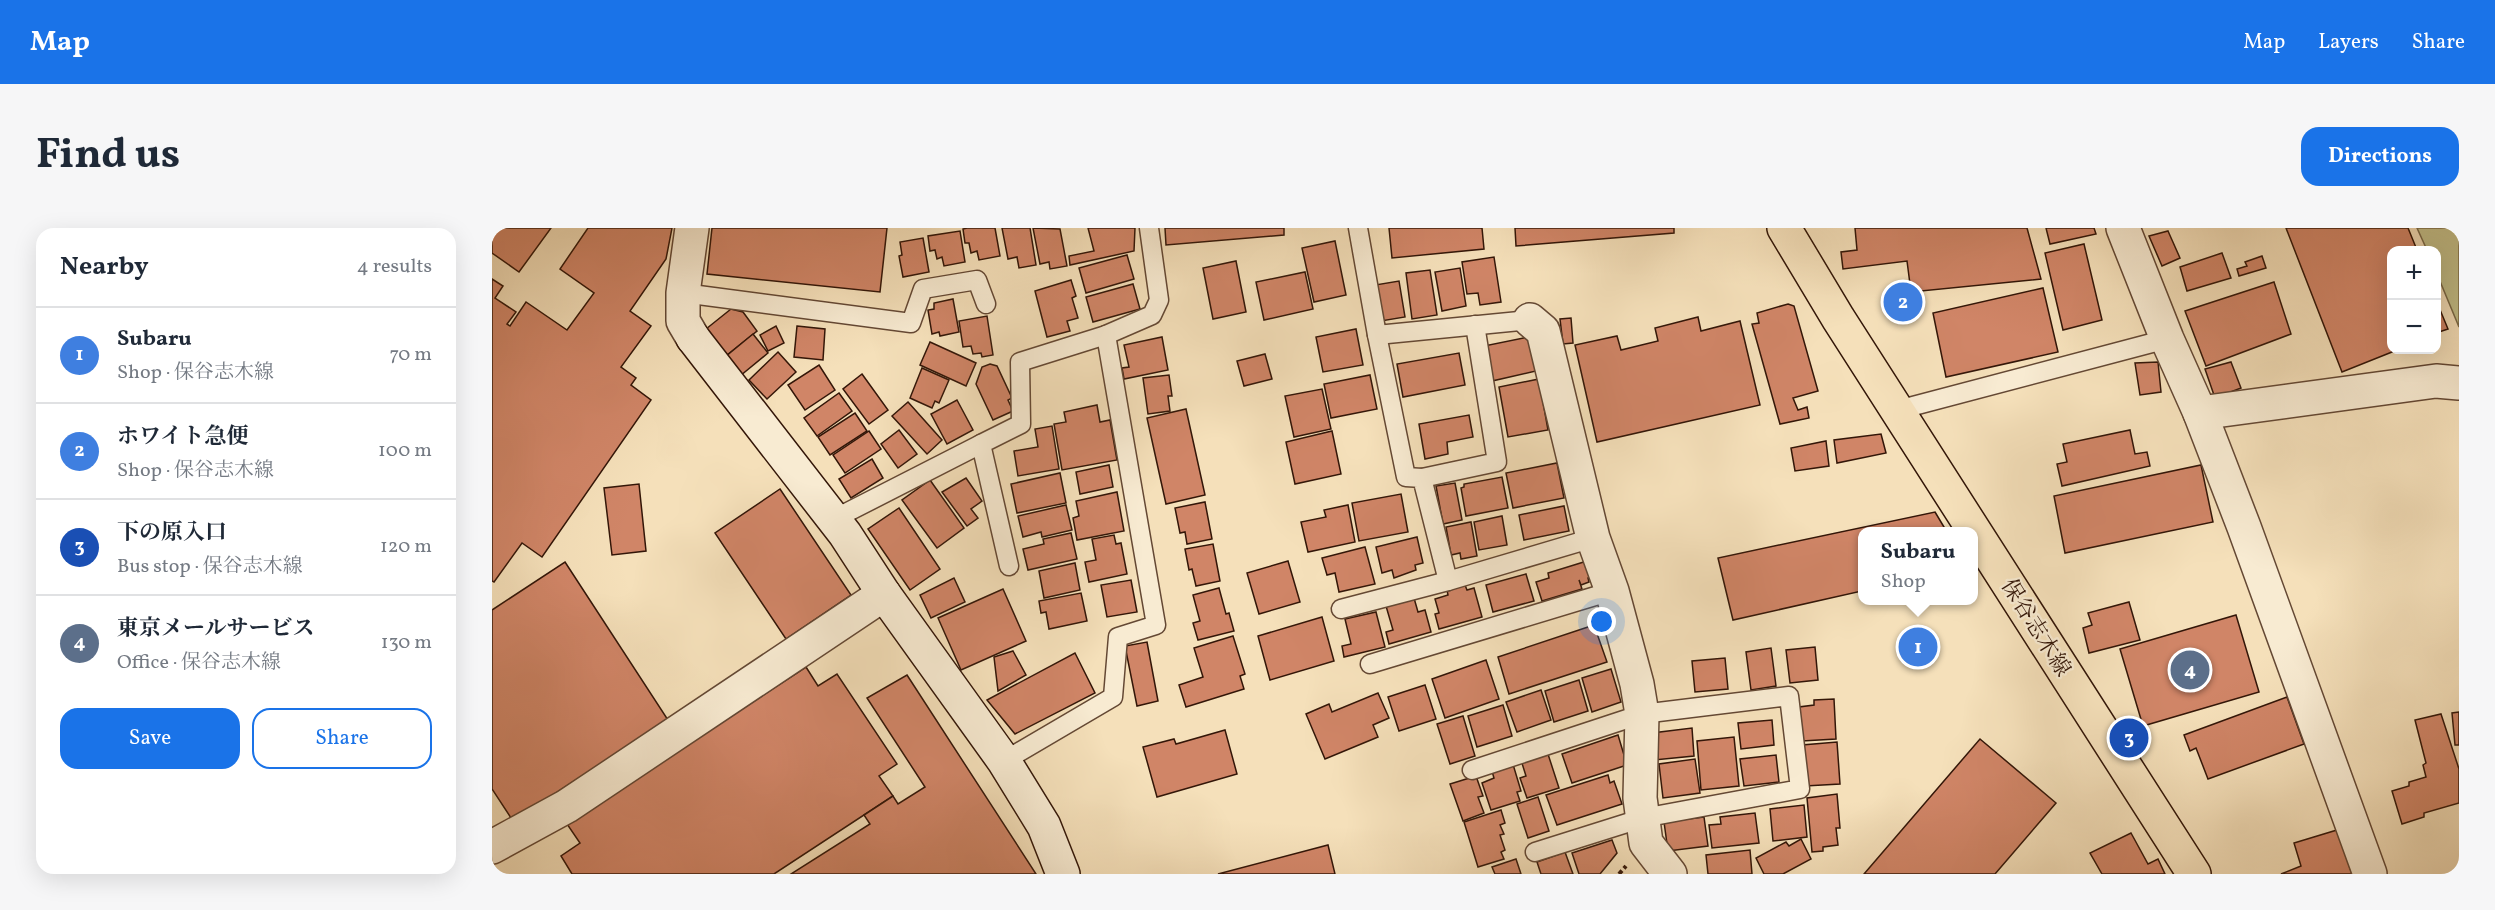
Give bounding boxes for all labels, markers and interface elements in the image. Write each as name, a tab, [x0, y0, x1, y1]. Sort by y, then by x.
text: Map	[30, 23, 90, 62]
text: Map	[2243, 28, 2285, 57]
text: Layers	[2318, 28, 2379, 57]
text: Share	[2412, 28, 2465, 57]
text: Find us	[36, 127, 180, 186]
button: Directions	[2301, 127, 2459, 186]
map controls	[2387, 246, 2441, 354]
button: +	[2387, 246, 2441, 300]
text: Nearby	[60, 249, 149, 285]
text: 4 results	[357, 253, 432, 281]
pin: 2	[1884, 280, 1922, 325]
button: −	[2387, 300, 2441, 354]
text: Subaru	[117, 324, 192, 355]
text: 1	[75, 341, 84, 369]
text: 70 m	[389, 341, 432, 369]
text: Shop · 保谷志木線	[117, 359, 274, 387]
text: ホワイト急便	[117, 422, 248, 453]
text: 2	[74, 437, 85, 465]
text: 100 m	[378, 437, 432, 465]
text: Shop · 保谷志木線	[117, 457, 274, 485]
text: 下の原入口	[117, 518, 227, 549]
popup	[1858, 527, 1978, 605]
text: 3	[74, 533, 85, 561]
text: 120 m	[380, 533, 432, 561]
text: Subaru	[1881, 537, 1955, 568]
text: Bus stop · 保谷志木線	[117, 553, 303, 581]
text: Shop	[1881, 568, 1926, 596]
street label: 保谷志木線	[1993, 573, 2077, 683]
your location	[1587, 607, 1616, 636]
text: 東京メールサービス	[117, 614, 315, 645]
pin: 1	[1898, 624, 1938, 670]
text: 4	[73, 629, 86, 657]
text: 130 m	[381, 629, 432, 657]
pin: 4	[2170, 648, 2210, 692]
text: Office · 保谷志木線	[117, 649, 281, 677]
button: Save	[60, 708, 240, 769]
button: Share	[252, 708, 432, 769]
pin: 3	[2110, 716, 2148, 760]

